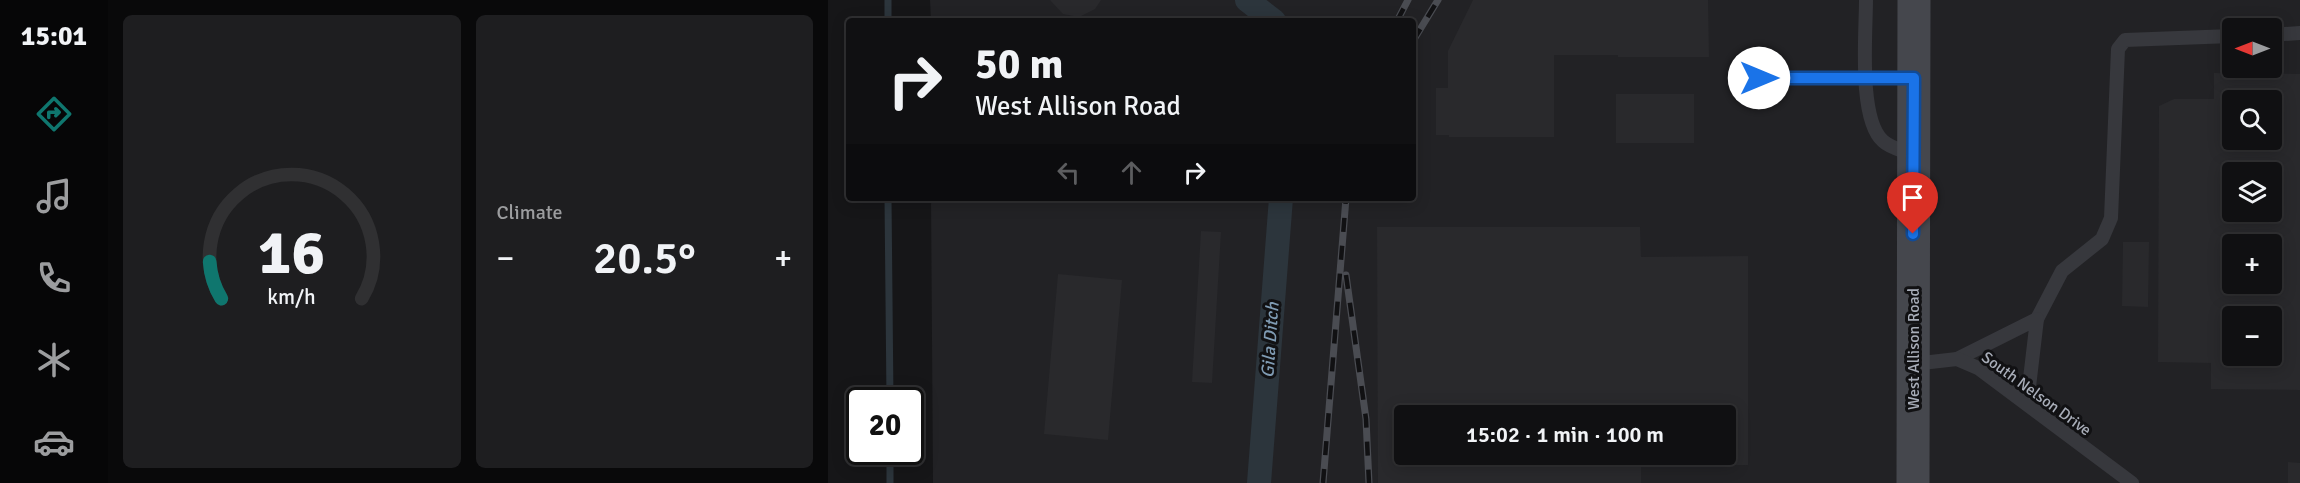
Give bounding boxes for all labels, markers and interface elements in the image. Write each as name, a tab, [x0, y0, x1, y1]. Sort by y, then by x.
north arrow	[2222, 18, 2282, 78]
map controls	[2222, 18, 2282, 366]
text: 15:01	[21, 20, 87, 53]
text: 50 m	[975, 39, 1064, 90]
icon: right	[876, 42, 954, 120]
position arrow	[1727, 46, 1791, 110]
text: West Allison Road	[975, 90, 1181, 123]
button: search	[2222, 90, 2282, 150]
icon: directions	[33, 93, 75, 135]
icon: left	[1052, 156, 1085, 189]
icon: ahead	[1115, 156, 1148, 189]
icon: right	[1178, 156, 1211, 189]
button: layers	[2222, 162, 2282, 222]
pin	[1887, 172, 1938, 234]
icon: music	[33, 175, 75, 217]
icon: arrive	[1896, 181, 1929, 214]
text: Climate	[497, 200, 562, 225]
text: 16	[258, 214, 325, 291]
text: 20.5°	[593, 231, 696, 286]
button: +	[2222, 234, 2282, 294]
text: −	[497, 238, 514, 279]
text: +	[774, 238, 792, 279]
icon: phone	[33, 257, 75, 299]
text: km/h	[267, 284, 316, 310]
street label: West Allison Road	[1904, 288, 1924, 410]
water label: Gila Ditch	[1256, 300, 1284, 379]
button: −	[2222, 306, 2282, 366]
icon: climate	[33, 339, 75, 381]
street label: South Nelson Drive	[1978, 347, 2095, 440]
speed limit sign: 20	[846, 387, 924, 465]
icon: car	[33, 421, 75, 463]
text: 15:02 · 1 min · 100 m	[1466, 421, 1664, 448]

